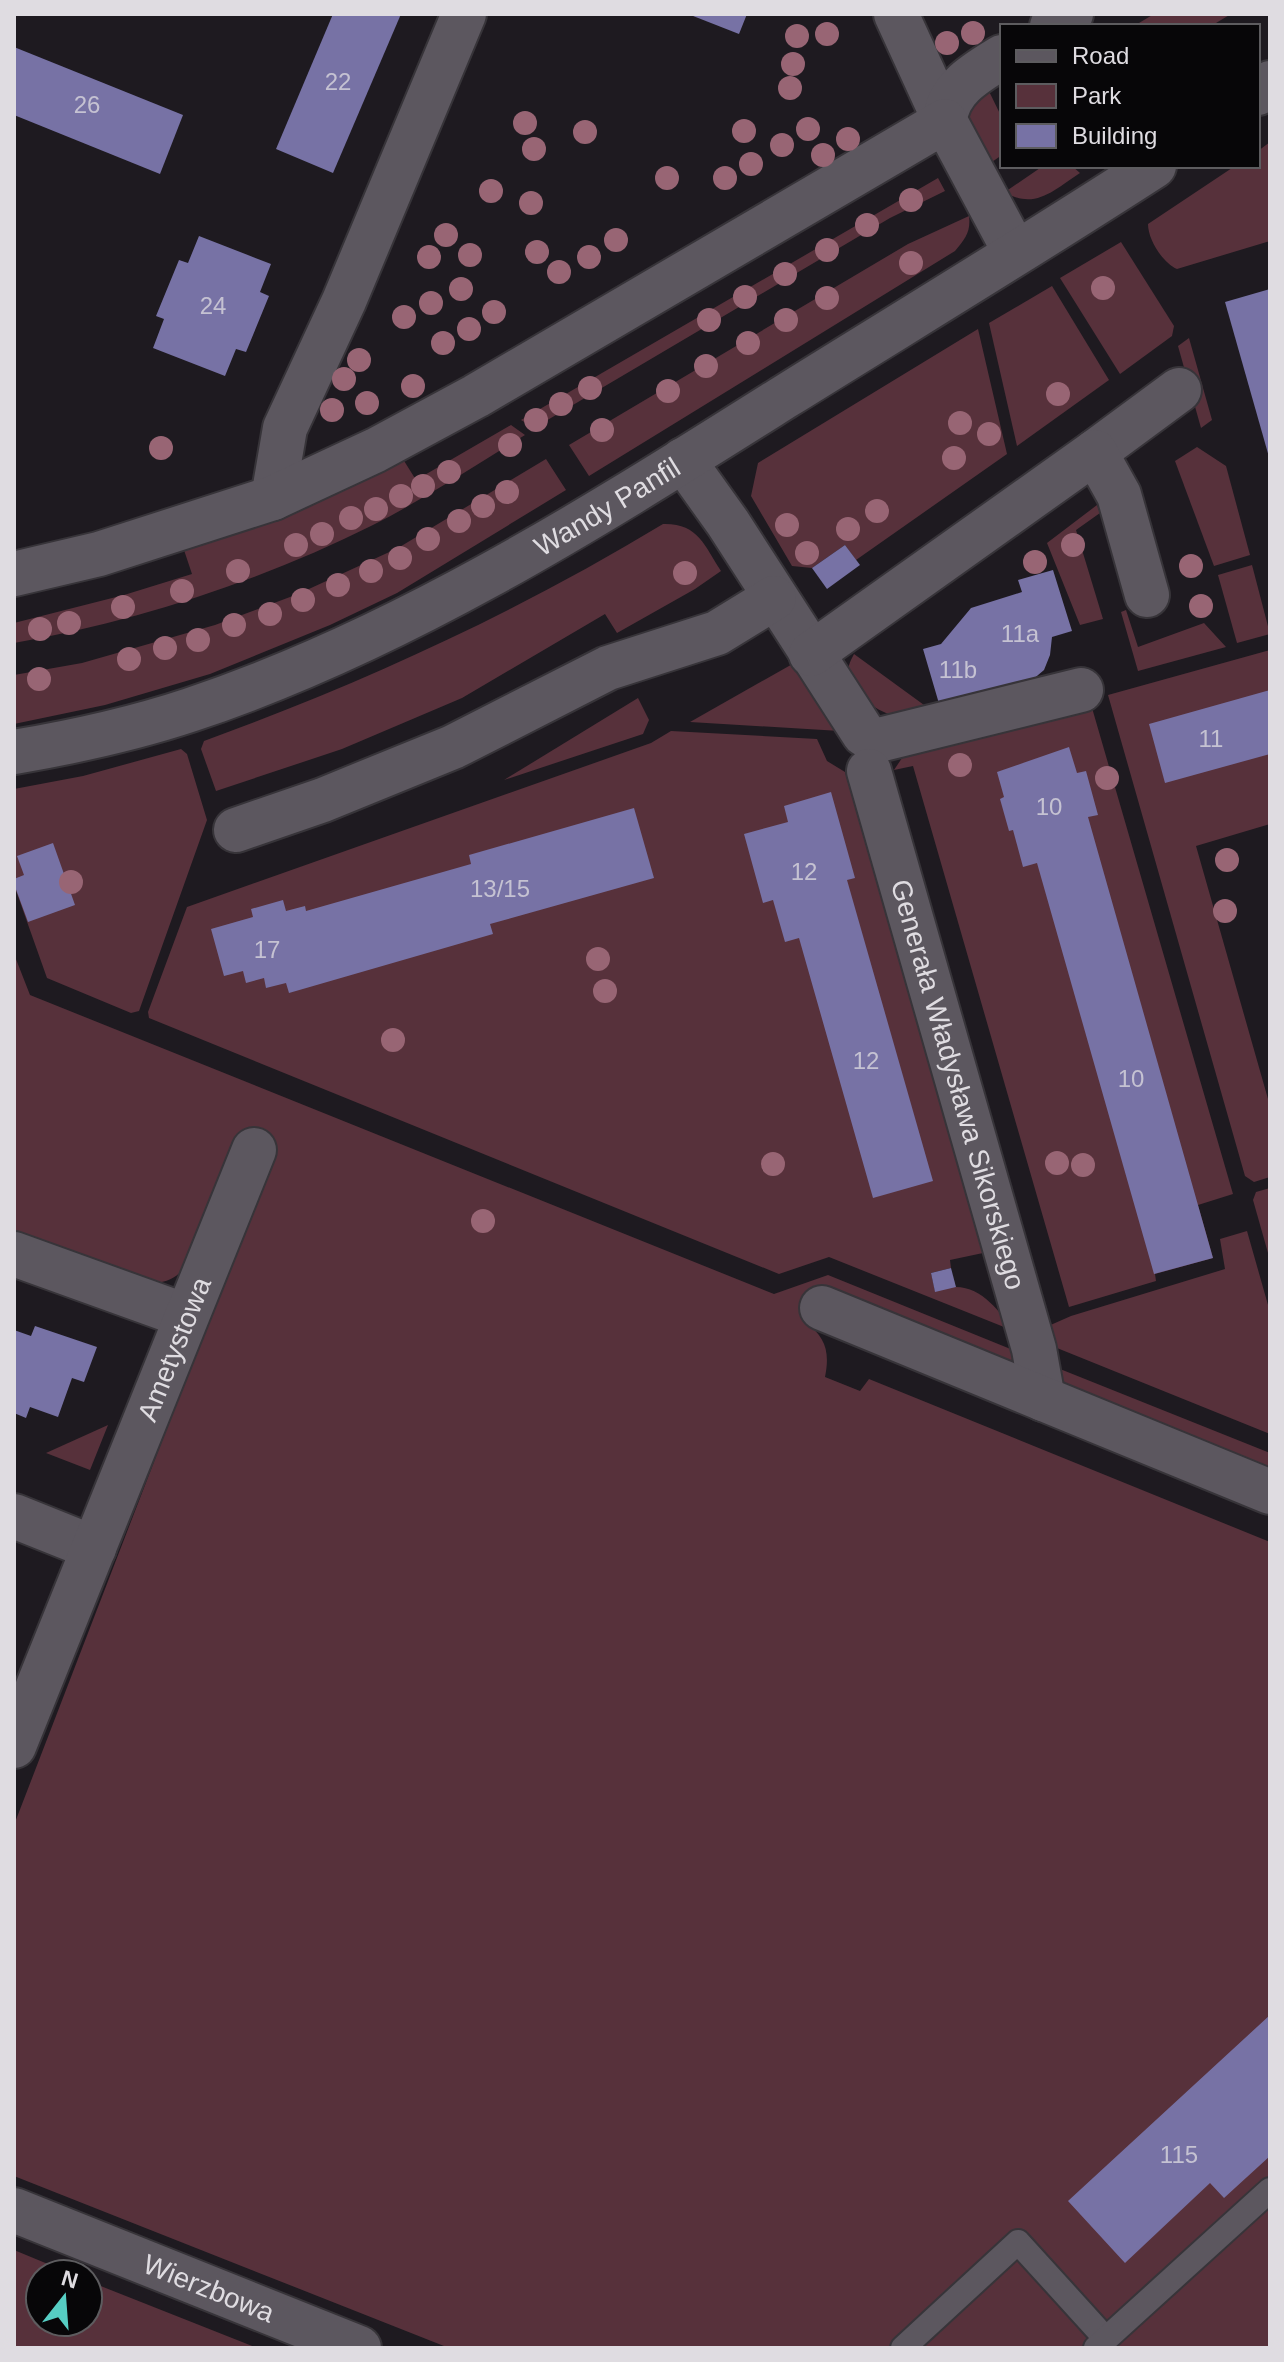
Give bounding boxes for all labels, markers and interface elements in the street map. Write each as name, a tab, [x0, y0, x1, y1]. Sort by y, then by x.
legend	[1000, 24, 1260, 168]
text: Road	[1072, 42, 1129, 69]
house number: 22	[325, 68, 351, 95]
text: Park	[1072, 82, 1122, 109]
house number: 26	[74, 91, 100, 118]
text: Building	[1072, 122, 1157, 149]
house number: 24	[200, 292, 226, 319]
street label: Wandy Panfil	[529, 451, 686, 563]
house number: 11a	[1001, 620, 1040, 647]
house number: 11b	[939, 656, 977, 683]
house number: 11	[1199, 725, 1223, 752]
house number: 10	[1036, 793, 1062, 820]
house number: 12	[791, 858, 817, 885]
house number: 13/15	[470, 875, 530, 902]
street label: Generała Władysława Sikorskiego	[885, 876, 1031, 1293]
house number: 17	[254, 936, 280, 963]
house number: 12	[853, 1047, 879, 1074]
house number: 10	[1118, 1065, 1144, 1092]
street label: Ametystowa	[131, 1272, 217, 1426]
house number: 115	[1160, 2141, 1198, 2168]
street label: Wierzbowa	[139, 2248, 279, 2329]
north arrow	[24, 2258, 104, 2338]
text: N	[58, 2265, 81, 2294]

